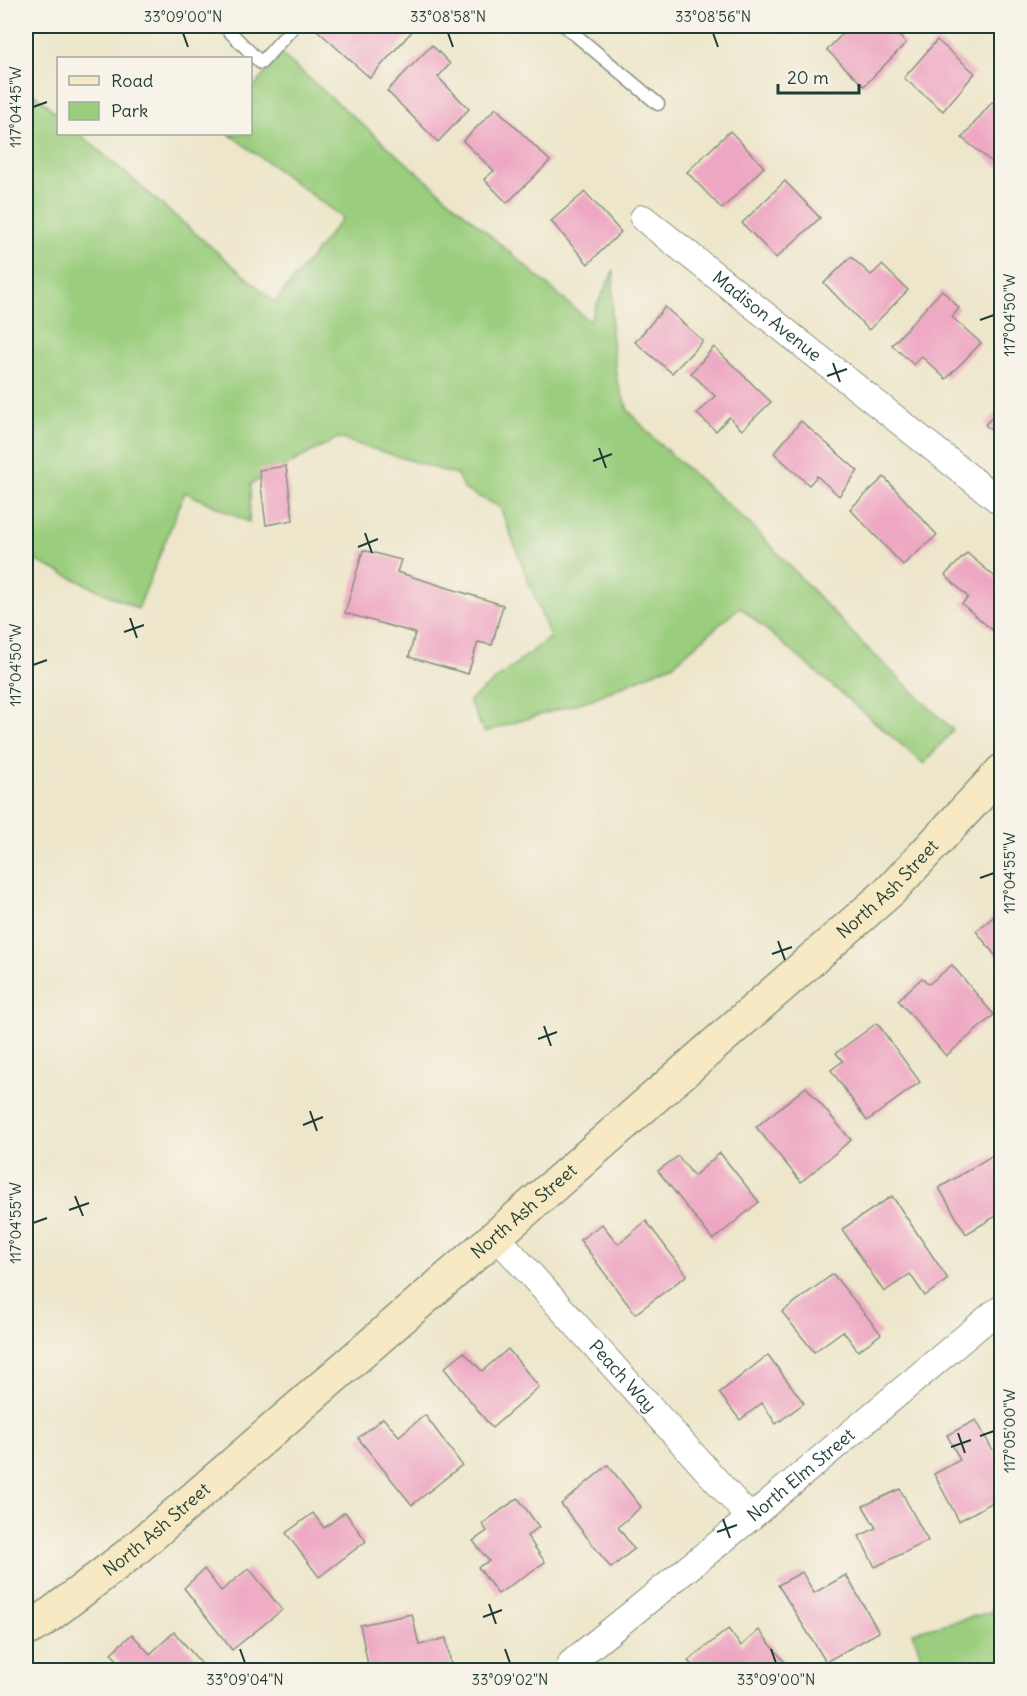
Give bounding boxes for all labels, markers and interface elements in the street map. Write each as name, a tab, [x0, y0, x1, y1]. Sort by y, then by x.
text: 33°09'00"N	[144, 7, 222, 26]
text: 33°08'58"N	[410, 7, 486, 26]
text: 33°08'56"N	[675, 7, 751, 26]
legend	[57, 57, 252, 135]
scale bar	[778, 57, 859, 95]
text: 117°04'45"W	[6, 66, 25, 148]
text: 20 m	[787, 66, 829, 89]
text: Road	[111, 69, 154, 92]
text: Park	[111, 99, 148, 122]
street label: Madison Avenue	[708, 266, 826, 366]
text: 117°04'50"W	[1000, 273, 1019, 356]
text: 117°04'50"W	[6, 623, 25, 706]
text: 117°04'55"W	[1000, 832, 1019, 914]
street label: North Ash Street	[832, 835, 943, 943]
street label: North Ash Street	[466, 1159, 581, 1264]
text: 117°04'55"W	[6, 1182, 25, 1264]
street label: Peach Way	[584, 1335, 662, 1417]
text: 117°05'00"W	[1000, 1389, 1019, 1473]
street label: North Elm Street	[742, 1423, 859, 1526]
street label: North Ash Street	[98, 1478, 215, 1581]
text: 33°09'04"N	[206, 1670, 284, 1689]
text: 33°09'02"N	[472, 1670, 548, 1689]
text: 33°09'00"N	[737, 1670, 815, 1689]

